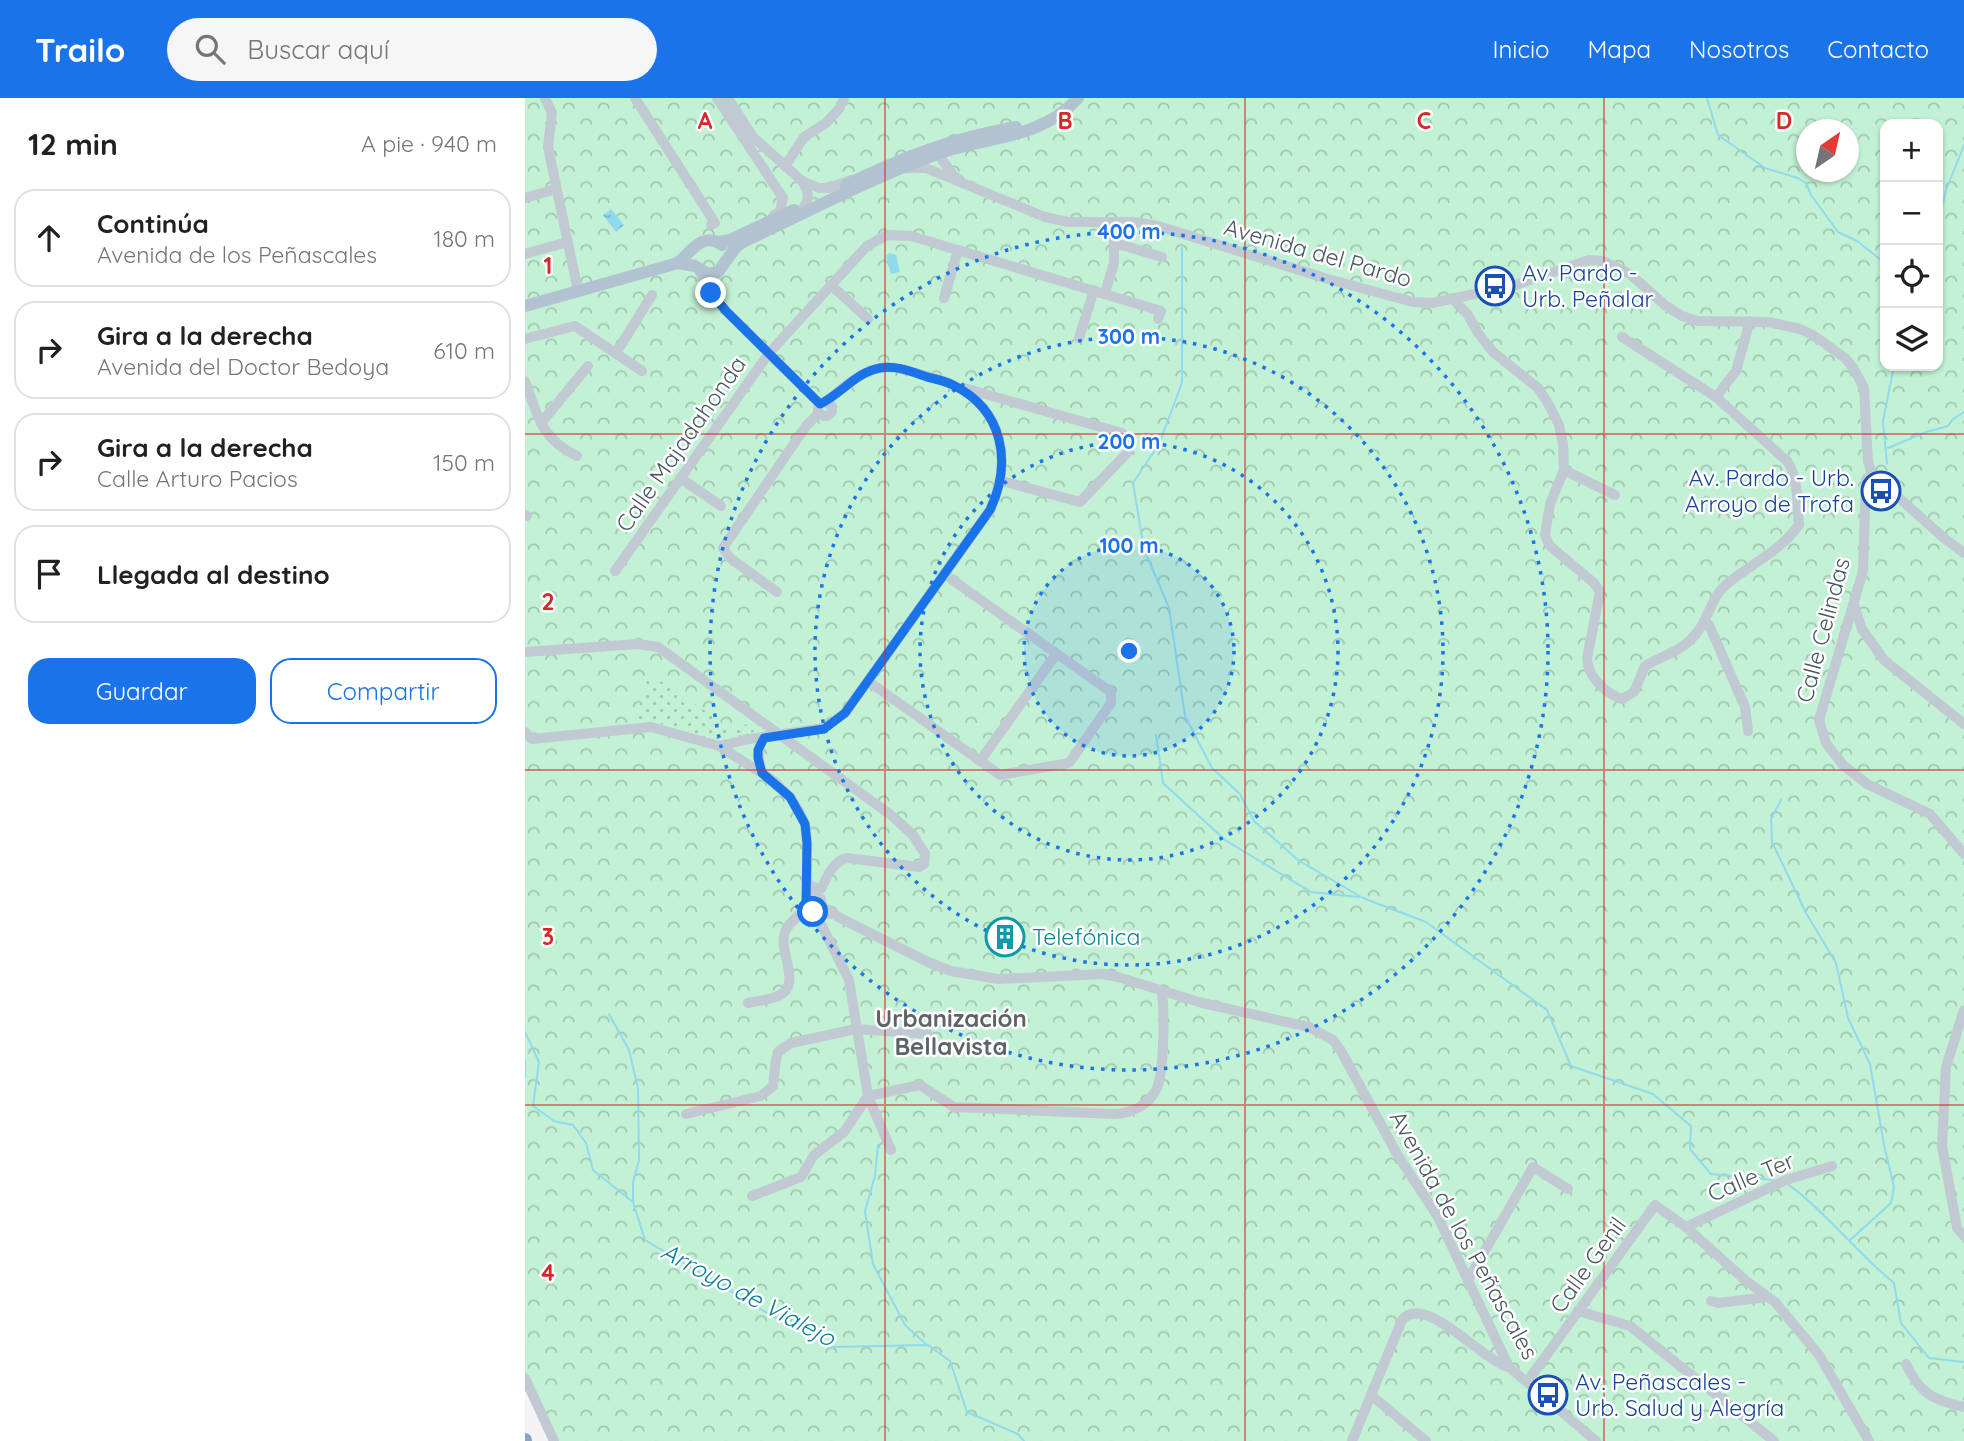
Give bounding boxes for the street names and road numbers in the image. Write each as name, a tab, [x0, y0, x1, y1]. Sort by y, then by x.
street label: Avenida del Pardo	[1221, 212, 1415, 293]
street label: Calle Majadahonda	[609, 350, 752, 537]
street label: Calle Celindas	[1789, 554, 1856, 705]
street label: Avenida de los Peñascales	[1384, 1105, 1545, 1364]
street label: Calle Ter	[1703, 1145, 1799, 1208]
street label: Calle Genil	[1543, 1211, 1632, 1318]

